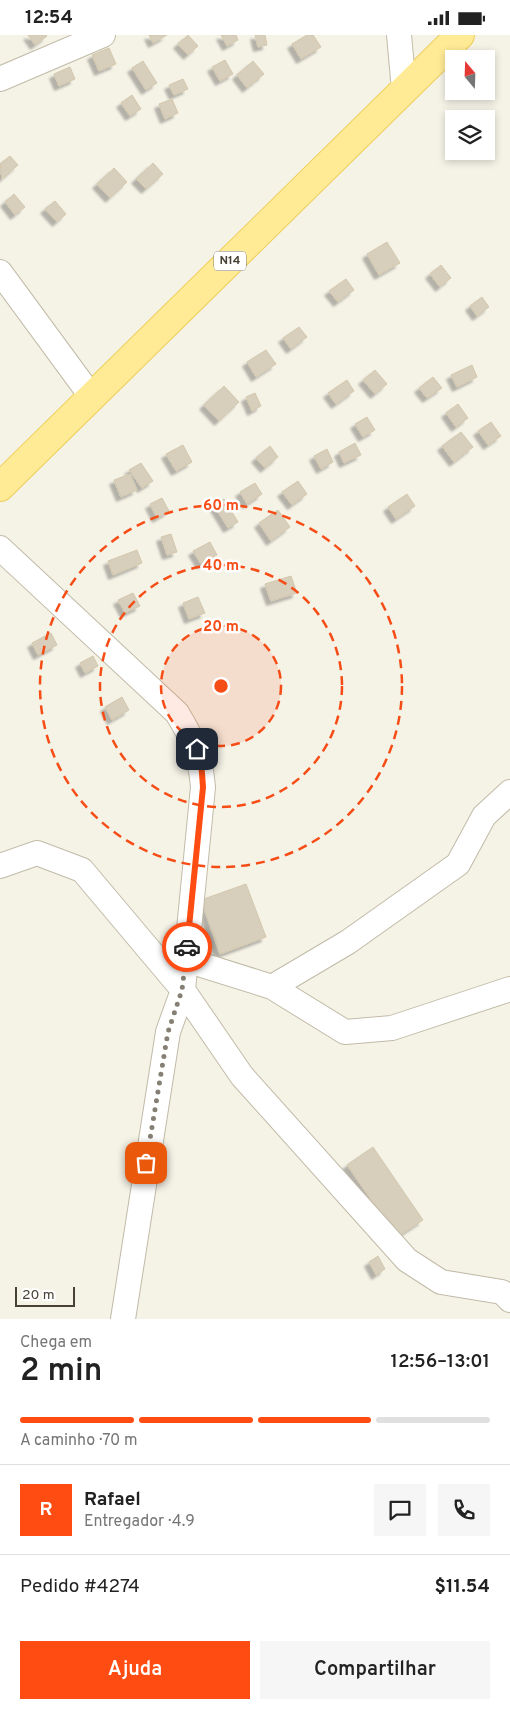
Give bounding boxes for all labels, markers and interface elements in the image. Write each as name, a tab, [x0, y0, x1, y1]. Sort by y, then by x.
text: 12:54	[25, 6, 73, 30]
north arrow	[445, 50, 495, 100]
map controls	[445, 50, 495, 160]
button: layers	[445, 110, 495, 160]
road number: N14	[214, 252, 246, 271]
text: 60 m	[203, 497, 239, 516]
text: 40 m	[203, 557, 239, 576]
text: 20 m	[203, 618, 239, 637]
centre of rings	[212, 677, 230, 695]
pin	[176, 728, 218, 770]
icon: home	[183, 735, 211, 763]
courier	[162, 922, 212, 972]
icon: car	[173, 933, 201, 961]
pin	[125, 1142, 167, 1184]
icon: bag	[132, 1149, 160, 1177]
scale bar	[15, 1284, 75, 1307]
text: 20 m	[22, 1287, 55, 1304]
text: Chega em	[20, 1333, 92, 1353]
text: 12:56–13:01	[390, 1350, 490, 1374]
text: 2 min	[20, 1352, 102, 1392]
text: A caminho · 70 m	[20, 1431, 138, 1451]
button: chat	[374, 1484, 426, 1536]
button: phone	[438, 1484, 490, 1536]
text: Rafael	[84, 1488, 141, 1512]
text: R	[39, 1498, 53, 1522]
text: Entregador · 4.9	[84, 1512, 195, 1532]
text: Pedido #4274	[20, 1575, 140, 1599]
text: $11.54	[434, 1575, 490, 1599]
button: Ajuda	[20, 1641, 250, 1699]
button: Compartilhar	[260, 1641, 490, 1699]

